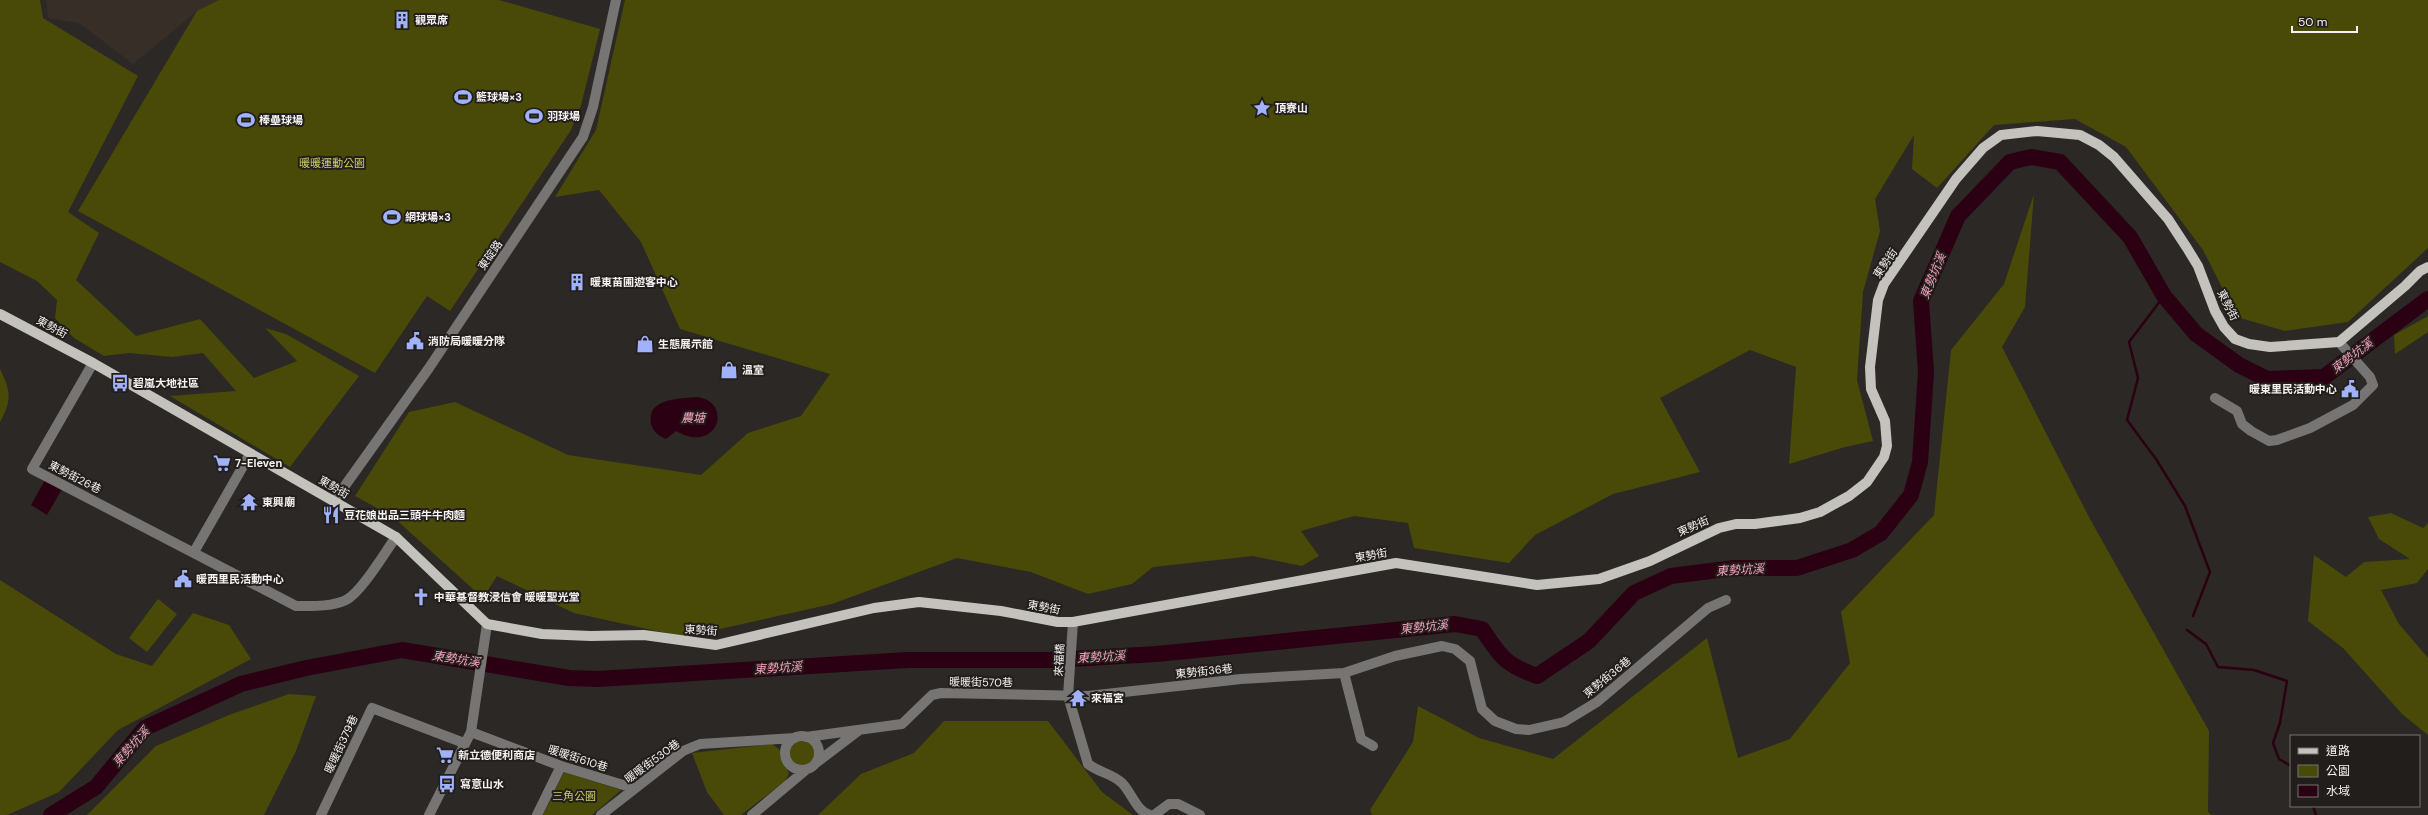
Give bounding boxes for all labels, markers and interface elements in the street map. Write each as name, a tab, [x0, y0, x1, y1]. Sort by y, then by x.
scale bar	[2292, 8, 2357, 34]
building icon: 觀眾席	[392, 10, 412, 30]
place label: 觀眾席	[415, 13, 448, 27]
text: 50 m	[2298, 14, 2327, 30]
sports icon: 籃球場×3	[453, 87, 473, 107]
place label: 籃球場×3	[476, 90, 522, 104]
place icon: 頂寮山	[1252, 98, 1272, 118]
place label: 頂寮山	[1275, 101, 1308, 115]
sports icon: 羽球場	[524, 106, 544, 126]
place label: 羽球場	[547, 109, 580, 123]
sports icon: 棒壘球場	[236, 110, 256, 130]
place label: 棒壘球場	[259, 113, 303, 127]
park label: 暖暖運動公園	[299, 156, 365, 170]
sports icon: 網球場×3	[382, 207, 402, 227]
place label: 網球場×3	[405, 210, 451, 224]
street label: 東碇路	[475, 237, 505, 273]
street label: 東勢街	[1870, 245, 1900, 281]
water label: 東勢坑溪	[1917, 249, 1950, 301]
building icon: 暖東苗圃遊客中心	[567, 272, 587, 292]
place label: 暖東苗圃遊客中心	[590, 275, 678, 289]
street label: 東勢街	[2214, 287, 2242, 323]
street label: 東勢街	[34, 313, 70, 341]
public building icon: 消防局暖暖分隊	[405, 331, 425, 351]
place label: 消防局暖暖分隊	[428, 334, 505, 348]
shop icon: 生態展示館	[635, 334, 655, 354]
water label: 東勢坑溪	[2328, 334, 2378, 377]
place label: 生態展示館	[658, 337, 713, 351]
shop icon: 溫室	[719, 360, 739, 380]
place label: 溫室	[742, 363, 764, 377]
bus stop icon: 碧嵐大地社區	[110, 373, 130, 393]
place label: 碧嵐大地社區	[133, 376, 199, 390]
public building icon: 暖東里民活動中心	[2340, 379, 2360, 399]
place label: 暖東里民活動中心	[2249, 382, 2337, 396]
water label: 農塘	[681, 410, 707, 426]
supermarket icon: 7-Eleven	[212, 453, 232, 473]
place label: 7-Eleven	[235, 456, 282, 470]
street label: 東勢街26巷	[46, 458, 104, 496]
street label: 東勢街	[316, 473, 352, 501]
temple icon: 東興廟	[239, 492, 259, 512]
place label: 東興廟	[262, 495, 295, 509]
restaurant icon: 豆花娘出品三頭牛牛肉麵	[321, 505, 341, 525]
place label: 豆花娘出品三頭牛牛肉麵	[344, 508, 465, 522]
street label: 東勢街	[1675, 513, 1711, 539]
street label: 東勢街	[1354, 545, 1388, 565]
water label: 東勢坑溪	[1716, 561, 1766, 579]
public building icon: 暖西里民活動中心	[173, 569, 193, 589]
place label: 暖西里民活動中心	[196, 572, 284, 586]
church icon: 中華基督教浸信會 暖暖聖光堂	[411, 587, 431, 607]
place label: 中華基督教浸信會 暖暖聖光堂	[434, 590, 580, 604]
street label: 東勢街	[1027, 597, 1061, 617]
water label: 東勢坑溪	[1399, 616, 1451, 637]
street label: 東勢街	[684, 622, 718, 638]
street label: 來福橋	[1051, 643, 1067, 677]
water label: 東勢坑溪	[431, 647, 483, 671]
water label: 東勢坑溪	[1077, 648, 1127, 666]
street label: 東勢街36巷	[1580, 653, 1634, 701]
water label: 東勢坑溪	[753, 658, 804, 678]
street label: 東勢街36巷	[1175, 661, 1233, 681]
street label: 暖暖街570巷	[949, 674, 1013, 690]
temple icon: 來福宮	[1068, 688, 1088, 708]
place label: 來福宮	[1091, 691, 1124, 705]
street label: 暖暖街379巷	[321, 713, 361, 775]
water label: 東勢坑溪	[109, 722, 154, 770]
legend	[2290, 735, 2420, 807]
street label: 暖暖街530巷	[622, 736, 682, 786]
street label: 暖暖街610巷	[546, 742, 610, 774]
text: 道路	[2326, 743, 2350, 759]
supermarket icon: 新立德便利商店	[435, 745, 455, 765]
place label: 新立德便利商店	[458, 748, 535, 762]
text: 公園	[2326, 763, 2350, 779]
bus stop icon: 寫意山水	[437, 774, 457, 794]
place label: 寫意山水	[460, 777, 504, 791]
text: 水域	[2326, 783, 2350, 799]
park label: 三角公園	[552, 789, 596, 803]

